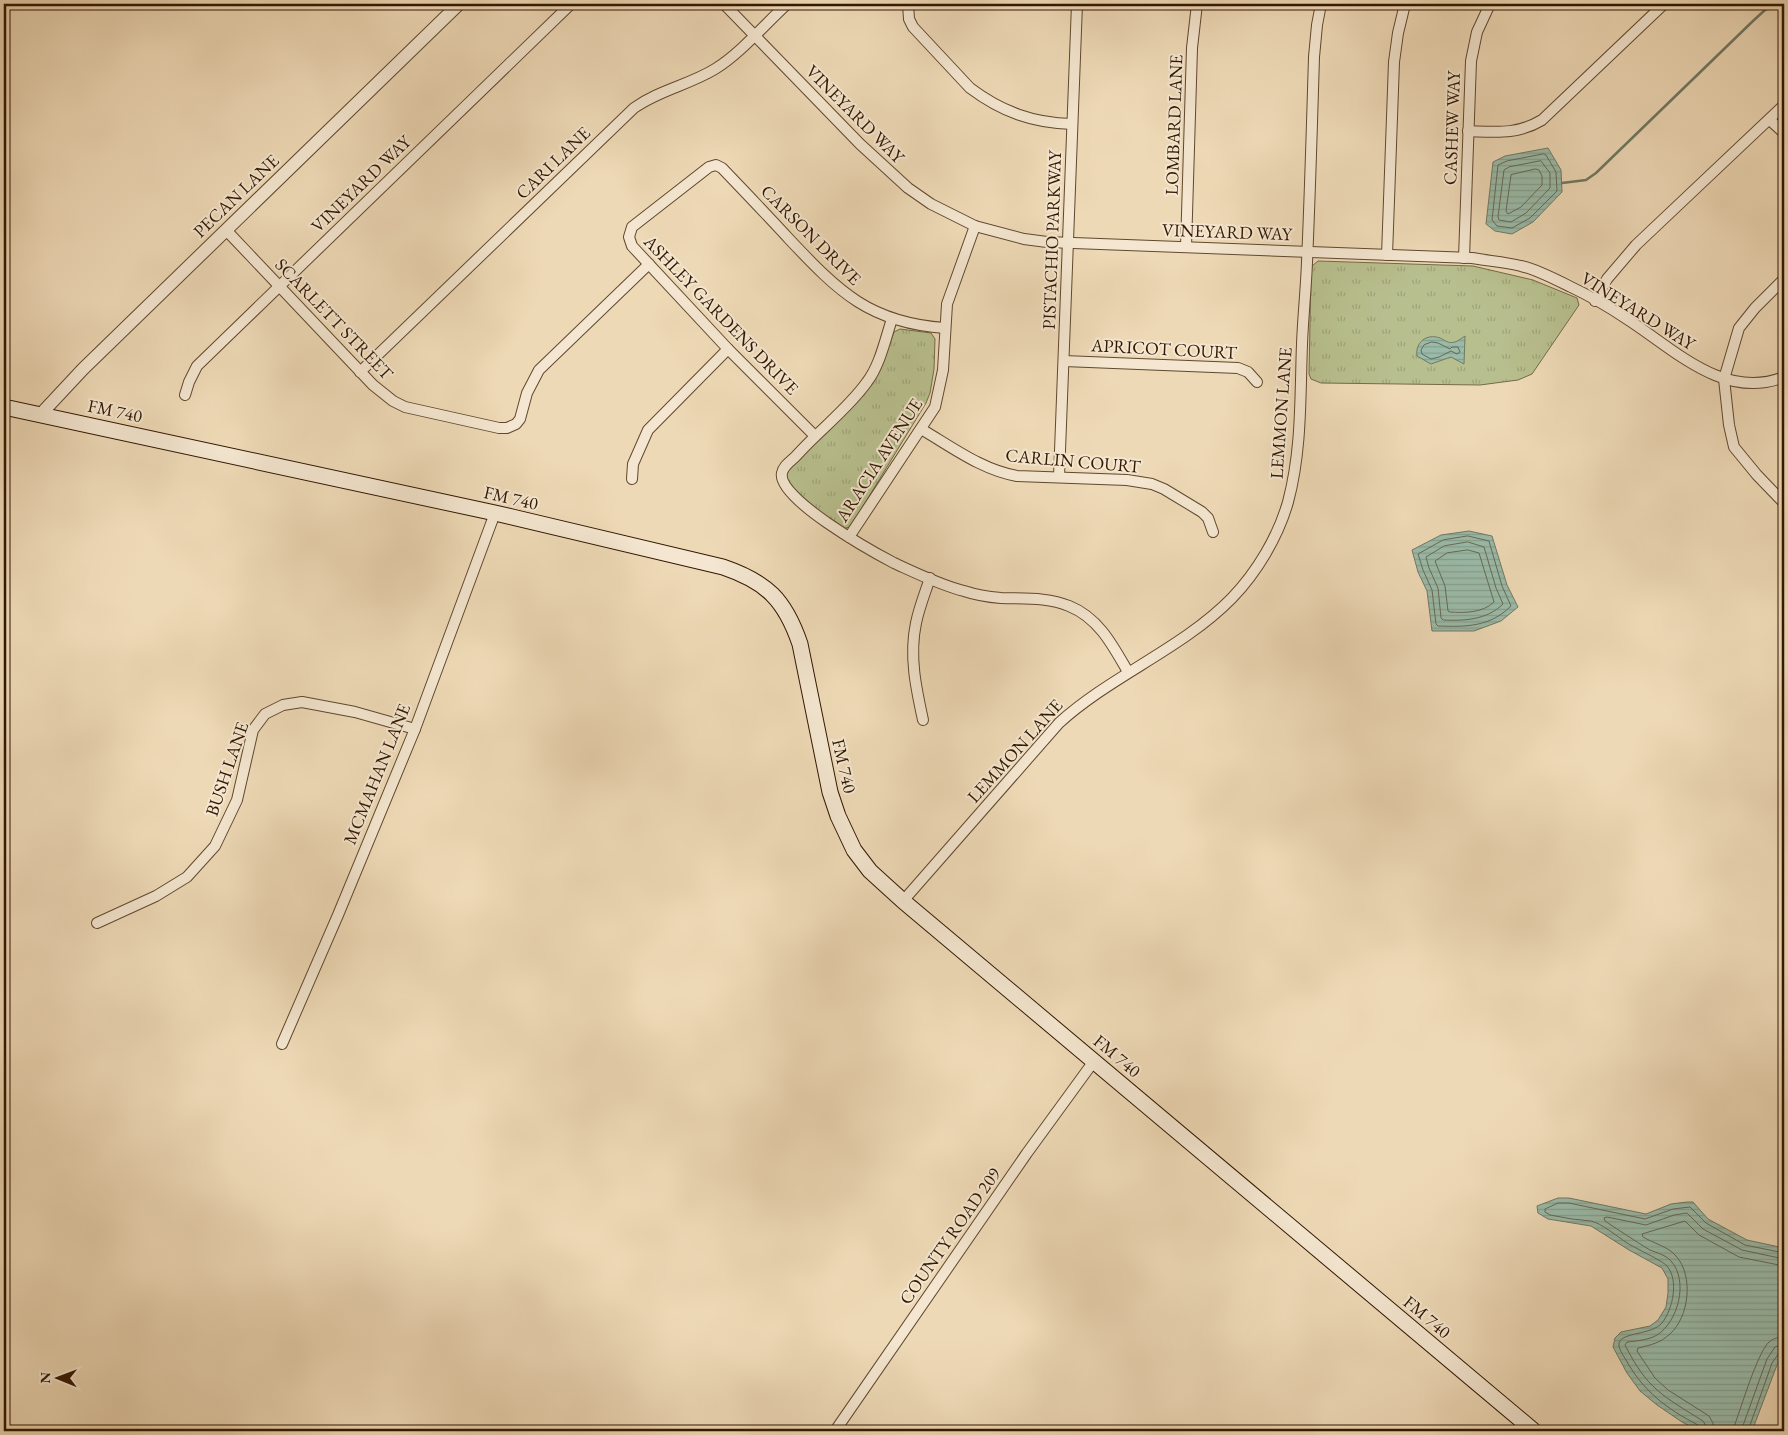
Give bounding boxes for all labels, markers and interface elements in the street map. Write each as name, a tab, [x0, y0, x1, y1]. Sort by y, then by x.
street label: LOMBARD LANE	[1160, 54, 1187, 196]
street label: VINEYARD WAY	[801, 59, 911, 169]
street label: CASHEW WAY	[1438, 69, 1465, 185]
street label: CARI LANE	[510, 121, 595, 204]
street label: VINEYARD WAY	[306, 129, 417, 237]
street label: PISTACHIO PARKWAY	[1037, 148, 1066, 330]
street label: PECAN LANE	[188, 149, 283, 242]
street label: CARSON DRIVE	[756, 180, 866, 290]
street label: VINEYARD WAY	[1162, 218, 1294, 245]
street label: ASHLEY GARDENS DRIVE	[638, 229, 804, 399]
street label: SCARLETT STREET	[270, 253, 399, 385]
street label: VINEYARD WAY	[1577, 266, 1701, 356]
street label: APRICOT COURT	[1089, 333, 1238, 364]
street label: LEMMON LANE	[1264, 346, 1297, 480]
street label: FM 740	[86, 394, 145, 428]
street label: ARACIA AVENUE	[830, 394, 927, 527]
street label: CARLIN COURT	[1005, 443, 1142, 478]
street label: FM 740	[482, 480, 541, 515]
street label: LEMMON LANE	[962, 694, 1067, 807]
street label: MCMAHAN LANE	[338, 700, 415, 848]
street label: BUSH LANE	[200, 719, 253, 819]
street label: FM 740	[827, 737, 862, 796]
street label: FM 740	[1089, 1029, 1146, 1082]
street label: COUNTY ROAD 209	[894, 1163, 1006, 1309]
street label: FM 740	[1399, 1290, 1456, 1343]
north arrow	[32, 1352, 82, 1402]
text: N	[36, 1371, 54, 1384]

